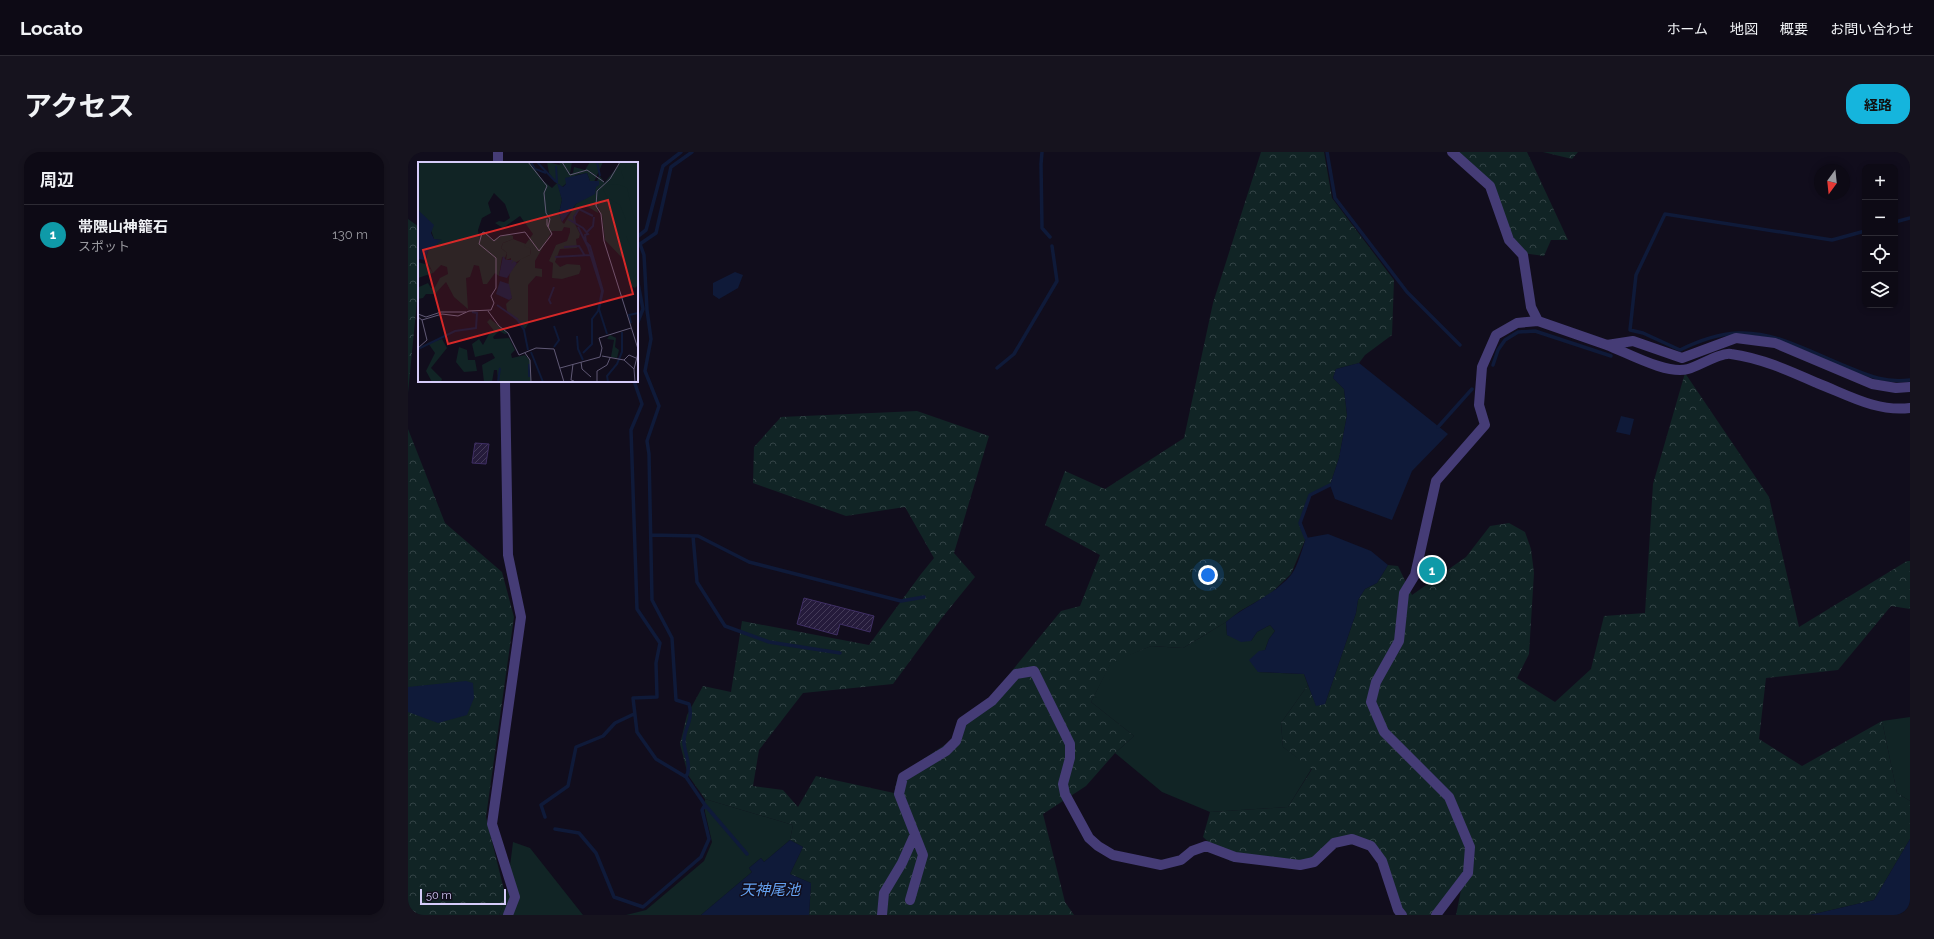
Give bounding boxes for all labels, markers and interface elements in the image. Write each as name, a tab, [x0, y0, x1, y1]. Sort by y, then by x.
text: Locato	[20, 17, 83, 39]
text: ホーム	[1666, 21, 1708, 37]
text: 地図	[1730, 21, 1758, 37]
text: 概要	[1780, 21, 1808, 37]
text: お問い合わせ	[1830, 21, 1914, 37]
button: 経路	[1846, 84, 1910, 124]
text: アクセス	[24, 90, 135, 123]
inset map	[418, 162, 638, 382]
north arrow	[1814, 164, 1850, 200]
map controls	[1862, 164, 1898, 308]
button: +	[1862, 164, 1898, 200]
text: 周辺	[40, 170, 74, 190]
button: −	[1862, 200, 1898, 236]
text: 帯隈山神籠石	[78, 218, 168, 236]
text: 1	[50, 227, 56, 242]
text: 130 m	[332, 227, 368, 242]
button: locate	[1862, 236, 1898, 272]
text: スポット	[78, 239, 130, 254]
button: layers	[1862, 272, 1898, 308]
pin: 1	[1419, 555, 1445, 585]
your location	[1198, 565, 1218, 585]
water label: 天神尾池	[740, 881, 802, 899]
scale bar	[420, 887, 506, 906]
text: 50 m	[426, 889, 452, 902]

